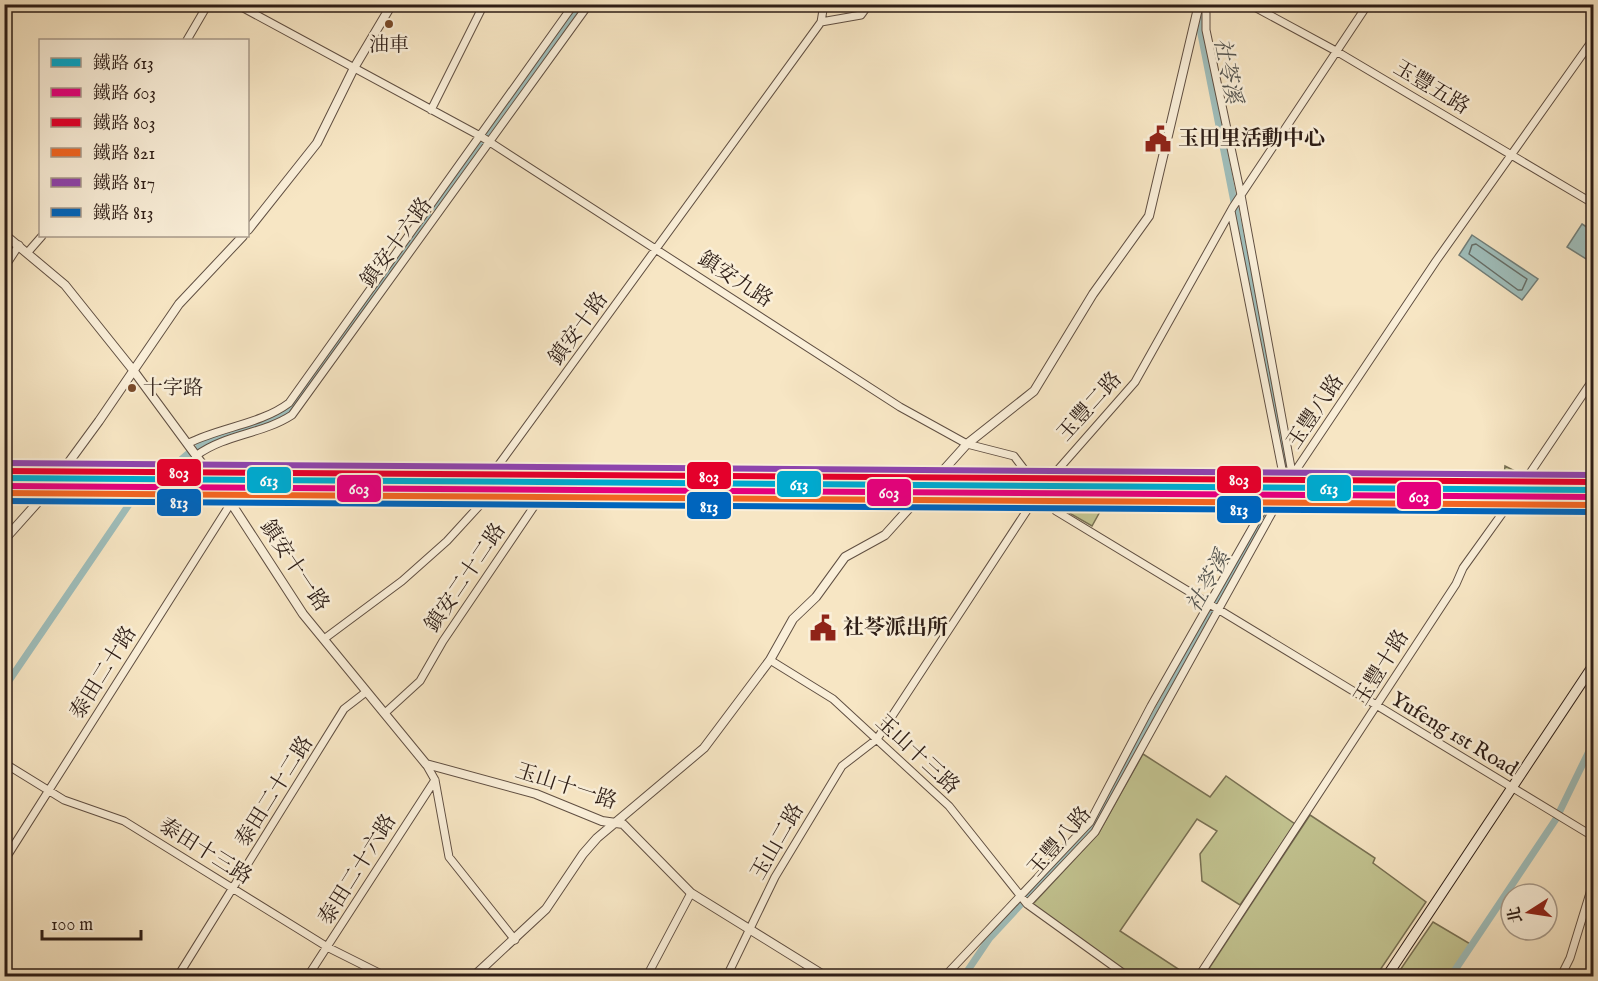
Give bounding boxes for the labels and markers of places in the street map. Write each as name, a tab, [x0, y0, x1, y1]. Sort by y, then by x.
marker: 油車	[383, 18, 395, 30]
place label: 油車	[369, 33, 409, 58]
public building icon: 玉田里活動中心	[1143, 124, 1173, 154]
place label: 玉田里活動中心	[1178, 126, 1325, 153]
place label: 十字路	[143, 376, 203, 401]
marker: 十字路	[126, 382, 138, 394]
public building icon: 社苓派出所	[808, 613, 838, 643]
place label: 社苓派出所	[843, 615, 948, 642]

